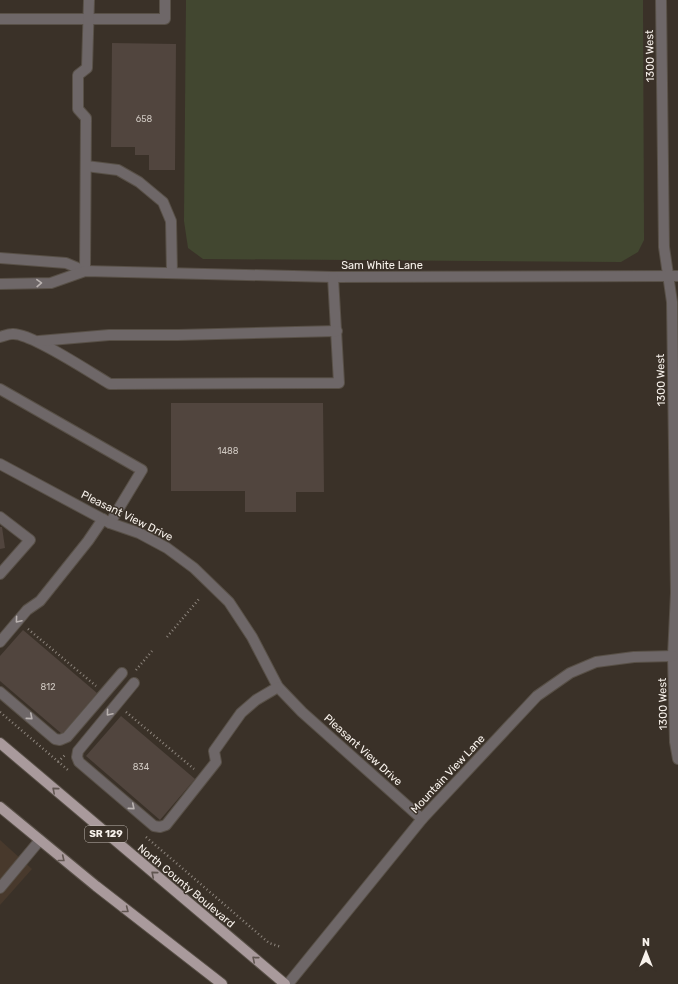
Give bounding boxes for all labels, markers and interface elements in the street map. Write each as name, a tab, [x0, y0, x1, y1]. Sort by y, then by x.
street label: 1300 West	[643, 29, 657, 82]
house number: 658	[136, 114, 153, 124]
street label: Sam White Lane	[341, 259, 423, 272]
one-way arrow	[36, 279, 42, 287]
street label: 1300 West	[654, 353, 668, 406]
house number: 1488	[218, 446, 239, 456]
street label: Pleasant View Drive	[79, 488, 175, 544]
one-way arrow	[16, 615, 23, 622]
street label: 1300 West	[656, 677, 670, 730]
house number: 812	[41, 682, 55, 692]
one-way arrow	[107, 709, 114, 716]
one-way arrow	[25, 712, 32, 719]
street label: Pleasant View Drive	[321, 712, 405, 788]
street label: Mountain View Lane	[408, 732, 488, 816]
house number: 834	[133, 762, 150, 772]
one-way arrow	[52, 788, 60, 795]
one-way arrow	[127, 803, 134, 810]
road number: SR 129	[85, 826, 127, 842]
street label: North County Boulevard	[135, 842, 237, 930]
one-way arrow	[58, 854, 65, 861]
one-way arrow	[152, 872, 159, 879]
one-way arrow	[122, 905, 129, 912]
north arrow	[626, 932, 666, 972]
text: N	[642, 936, 650, 949]
one-way arrow	[252, 956, 260, 963]

